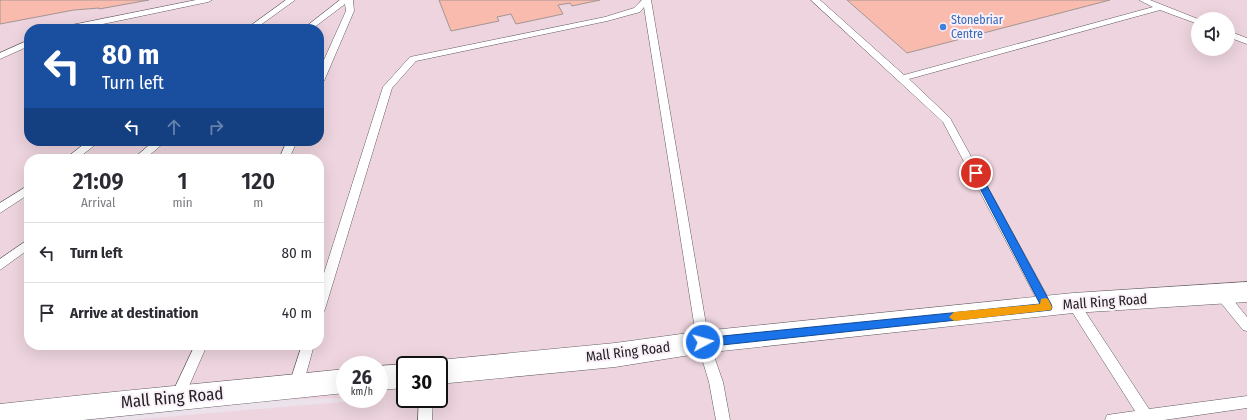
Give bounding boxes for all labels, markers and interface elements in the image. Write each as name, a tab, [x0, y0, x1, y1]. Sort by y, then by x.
map controls	[1191, 12, 1235, 56]
button: sound	[1191, 12, 1235, 56]
place label: Stonebriar Centre	[951, 13, 1004, 41]
marker: Stonebriar Centre	[938, 22, 948, 32]
text: 80 m	[102, 38, 159, 71]
icon: left	[36, 40, 88, 92]
text: Turn left	[102, 72, 164, 94]
icon: left	[121, 116, 143, 138]
icon: ahead	[163, 116, 185, 138]
icon: right	[205, 116, 227, 138]
pin	[959, 156, 993, 190]
icon: arrive	[965, 162, 987, 184]
text: 21:09	[73, 167, 124, 195]
text: 1	[178, 167, 187, 195]
text: 120	[241, 167, 275, 195]
text: Arrival	[81, 195, 115, 210]
text: min	[172, 195, 193, 210]
text: m	[253, 195, 263, 210]
icon: left	[36, 242, 58, 264]
text: Turn left	[70, 244, 123, 262]
text: 80 m	[282, 244, 312, 262]
street label: Mall Ring Road	[1062, 291, 1148, 313]
icon: arrive	[36, 302, 58, 324]
text: Arrive at destination	[70, 304, 198, 322]
text: 40 m	[282, 304, 312, 322]
position arrow	[682, 321, 724, 363]
street label: Mall Ring Road	[585, 338, 671, 366]
speed limit sign: 30	[396, 356, 448, 408]
text: 26	[352, 365, 372, 389]
street label: Mall Ring Road	[120, 383, 224, 413]
text: km/h	[351, 386, 373, 398]

